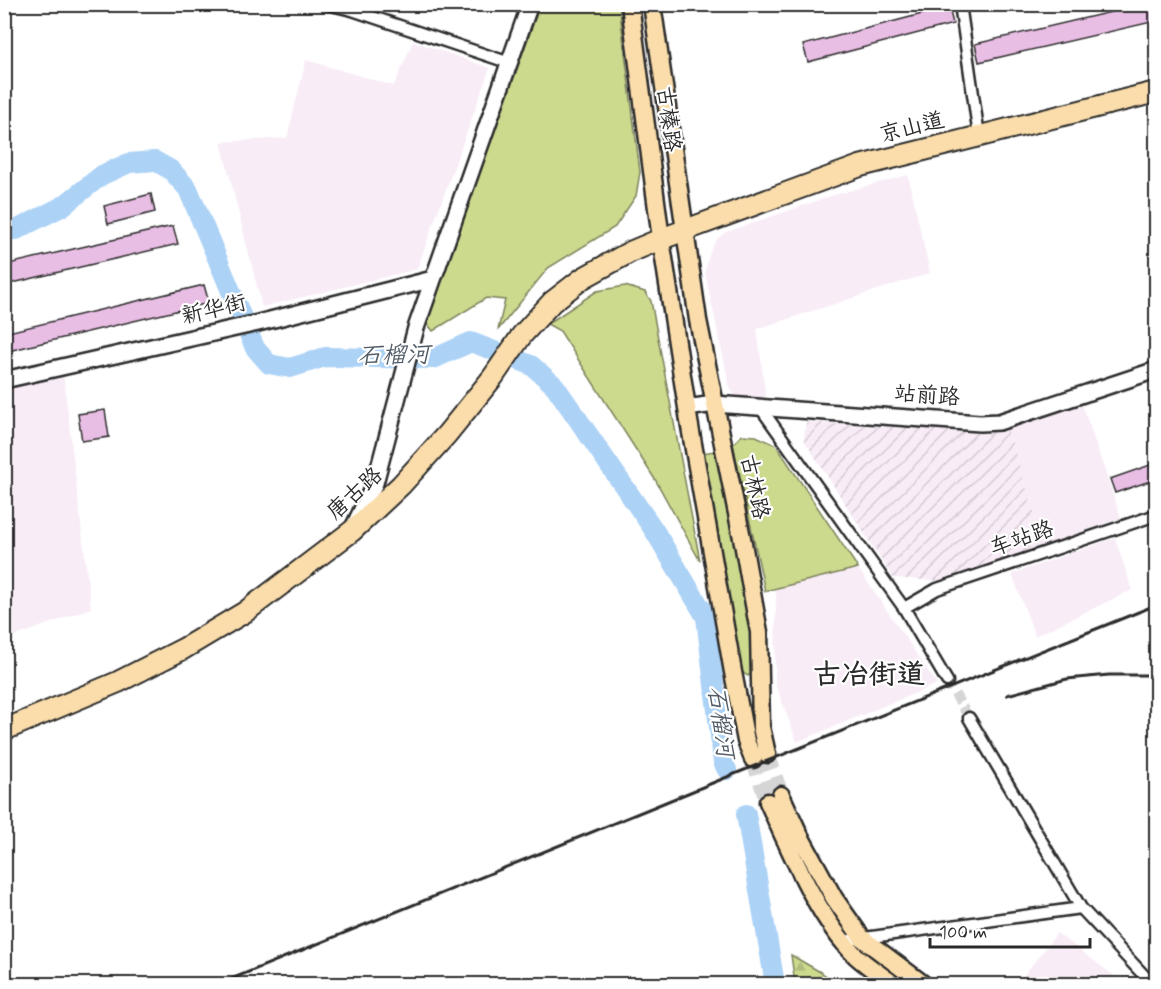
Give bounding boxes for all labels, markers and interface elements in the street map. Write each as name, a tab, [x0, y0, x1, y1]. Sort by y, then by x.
street label: 古榛路	[650, 85, 686, 153]
street label: 京山道	[877, 106, 947, 150]
street label: 新华街	[179, 289, 249, 331]
water label: 石榴河	[358, 340, 434, 372]
street label: 站前路	[893, 380, 961, 412]
street label: 古林路	[733, 452, 775, 522]
street label: 唐古路	[321, 462, 389, 526]
street label: 车站路	[986, 515, 1058, 563]
district label: 古冶街道	[813, 657, 925, 694]
water label: 石榴河	[700, 684, 741, 764]
scale bar	[930, 911, 1090, 949]
text: 100 m	[939, 921, 987, 945]

